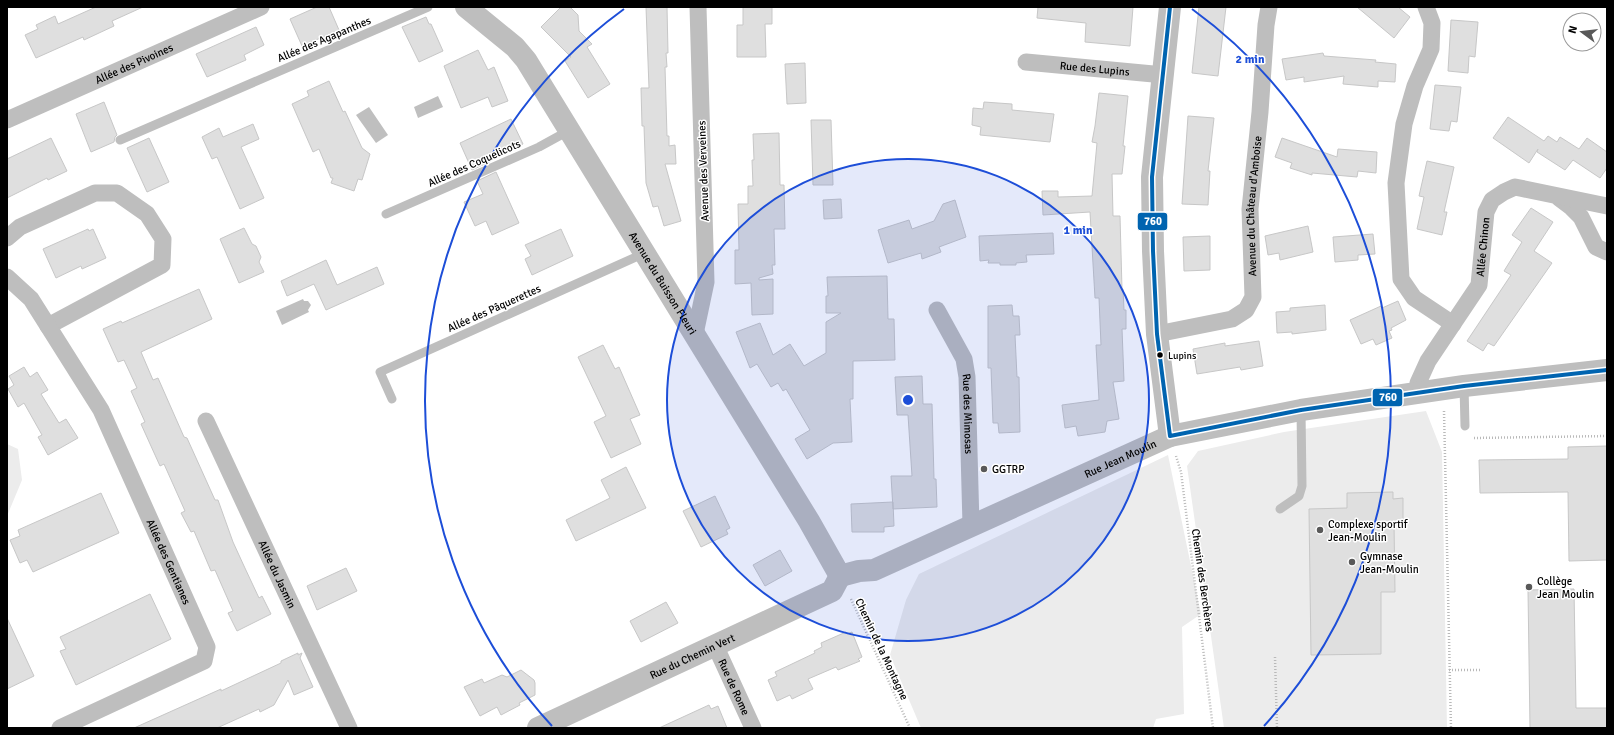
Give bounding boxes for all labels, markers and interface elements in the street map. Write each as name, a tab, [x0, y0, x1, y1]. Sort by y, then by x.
north arrow	[1562, 12, 1602, 52]
street label: Allée des Agapanthes	[275, 14, 373, 65]
text: N	[1566, 24, 1580, 35]
street label: Allée des Pivoines	[93, 41, 175, 87]
text: 2 min	[1236, 52, 1265, 67]
street label: Rue des Lupins	[1059, 59, 1130, 79]
street label: Avenue des Verveines	[695, 120, 712, 222]
street label: Avenue du Château d'Amboise	[1244, 135, 1265, 277]
street label: Allée des Coquelicots	[426, 137, 523, 190]
line badge: 760	[1137, 212, 1168, 231]
text: 760	[1144, 215, 1162, 228]
street label: Allée Chinon	[1474, 217, 1492, 277]
text: 1 min	[1064, 223, 1093, 238]
street label: Avenue du Buisson Fleuri	[626, 229, 699, 337]
street label: Allée des Pâquerettes	[445, 282, 543, 335]
marker: Lupins	[1155, 350, 1165, 360]
place label: Lupins	[1168, 350, 1197, 362]
street label: Rue des Mimosas	[960, 373, 975, 454]
line badge: 760	[1372, 388, 1403, 407]
text: 760	[1379, 391, 1397, 404]
centre of rings	[901, 393, 915, 407]
street label: Rue Jean Moulin	[1082, 437, 1159, 481]
place label: GGTRP	[992, 463, 1024, 476]
marker: GGTRP	[979, 464, 989, 474]
street label: Allée des Gentianes	[144, 517, 193, 607]
place label: Complexe sportif Jean-Moulin	[1328, 518, 1409, 544]
marker: Complexe sportif Jean-Moulin	[1315, 525, 1325, 535]
street label: Chemin des Berchères	[1189, 528, 1216, 633]
street label: Allée du Jasmin	[256, 538, 298, 610]
place label: Gymnase Jean-Moulin	[1360, 550, 1419, 576]
marker: Gymnase Jean-Moulin	[1347, 557, 1357, 567]
place label: Collège Jean Moulin	[1537, 575, 1594, 601]
marker: Collège Jean Moulin	[1524, 582, 1534, 592]
street label: Chemin de la Montagne	[852, 596, 911, 702]
street label: Rue du Chemin Vert	[648, 631, 737, 682]
street label: Rue de Rome	[715, 657, 752, 717]

